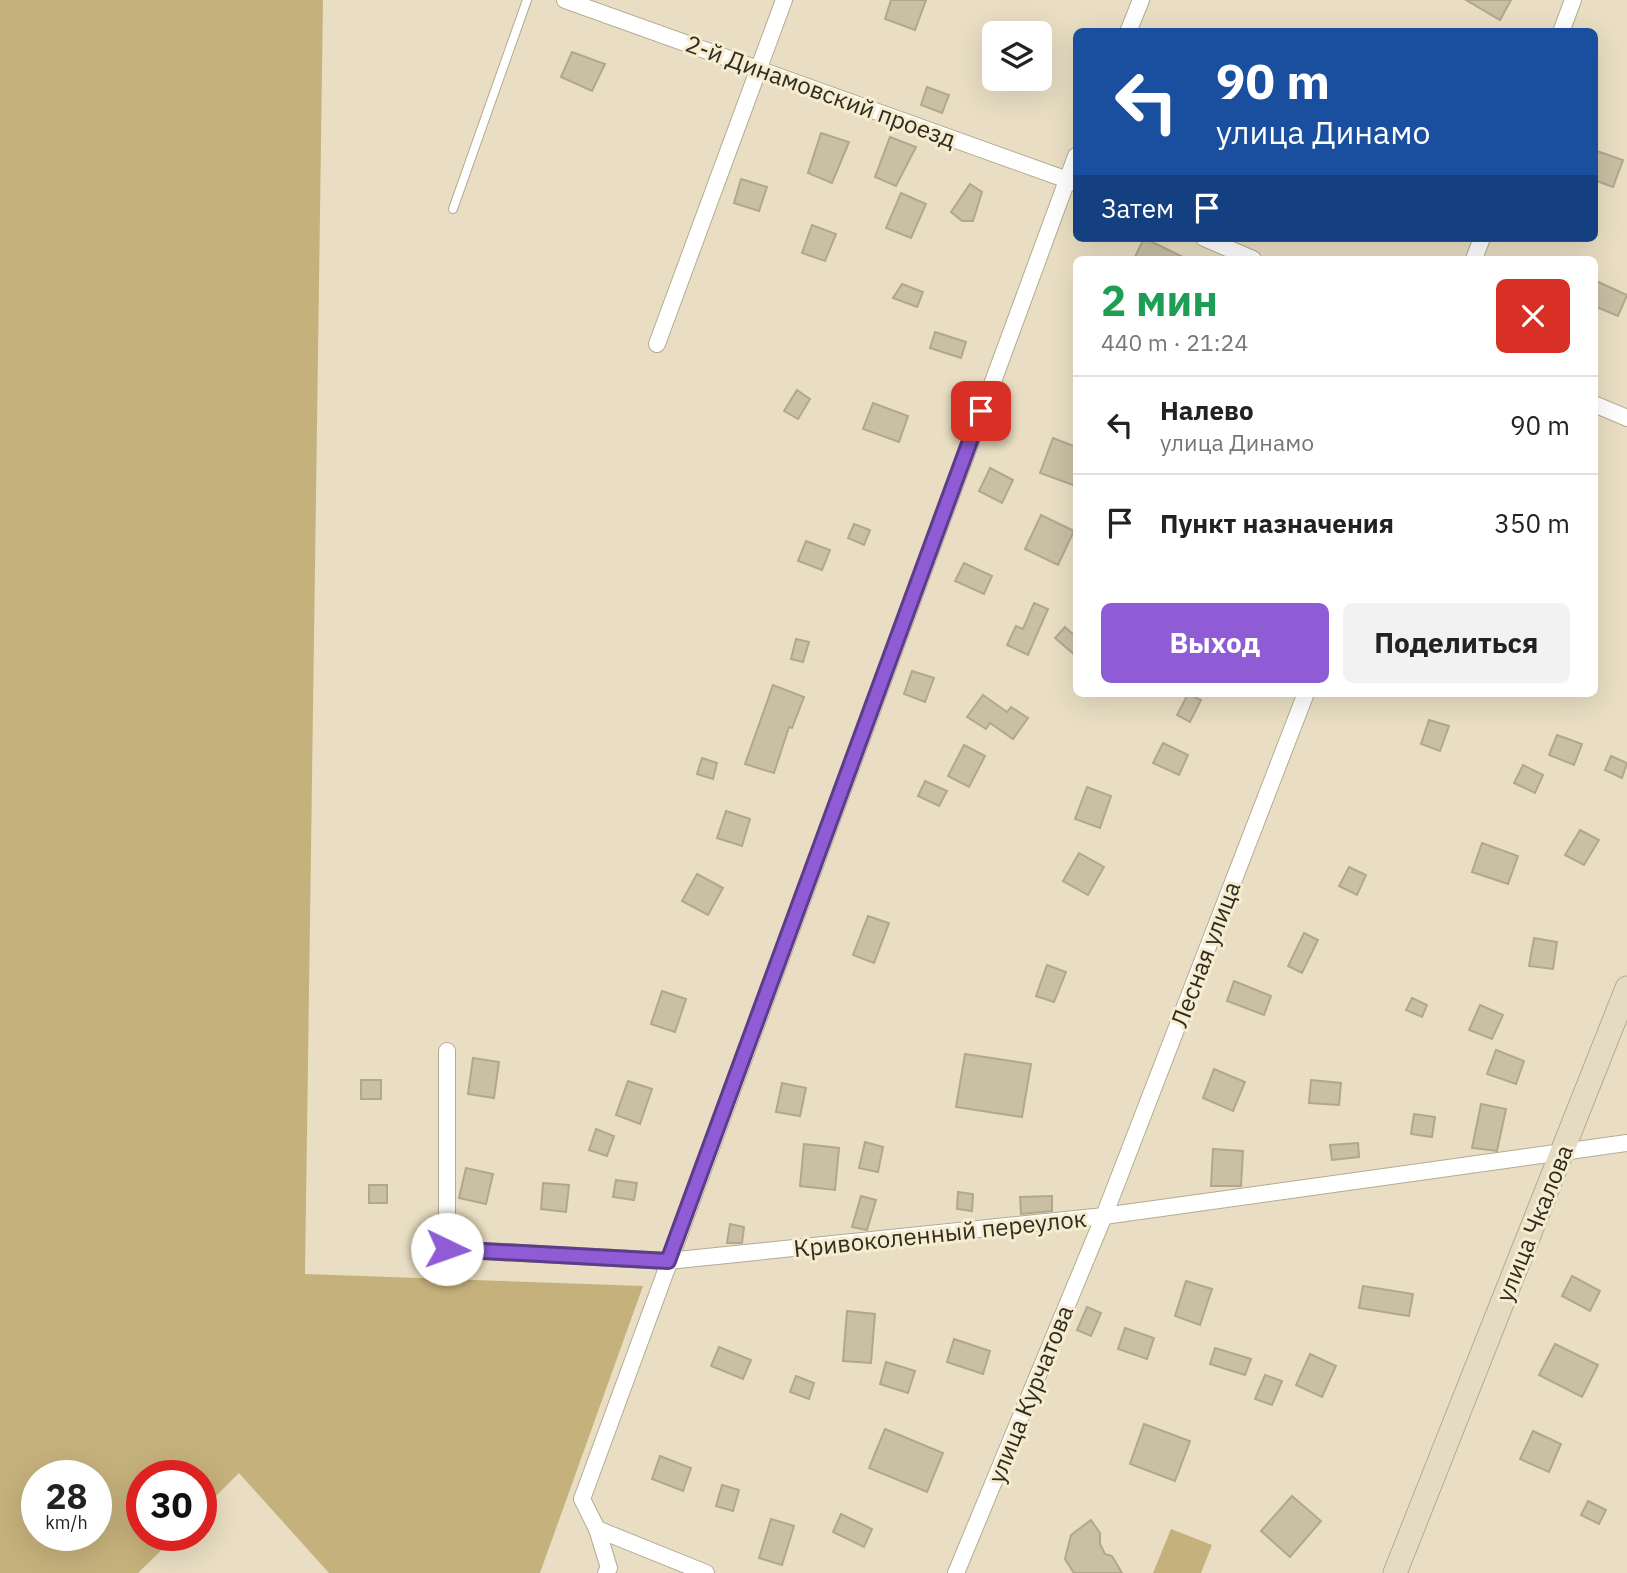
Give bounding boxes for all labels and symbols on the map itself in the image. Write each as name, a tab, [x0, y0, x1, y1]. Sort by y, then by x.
street label: 2-й Динамовский проезд	[681, 27, 961, 155]
pin	[951, 381, 1011, 441]
street label: Лесная улица	[1163, 876, 1248, 1031]
street label: улица Чкалова	[1488, 1140, 1580, 1306]
street label: Кривоколенный переулок	[792, 1202, 1088, 1264]
position arrow	[410, 1212, 484, 1286]
street label: улица Курчатова	[980, 1300, 1080, 1488]
speed limit sign: 30	[126, 1460, 217, 1551]

